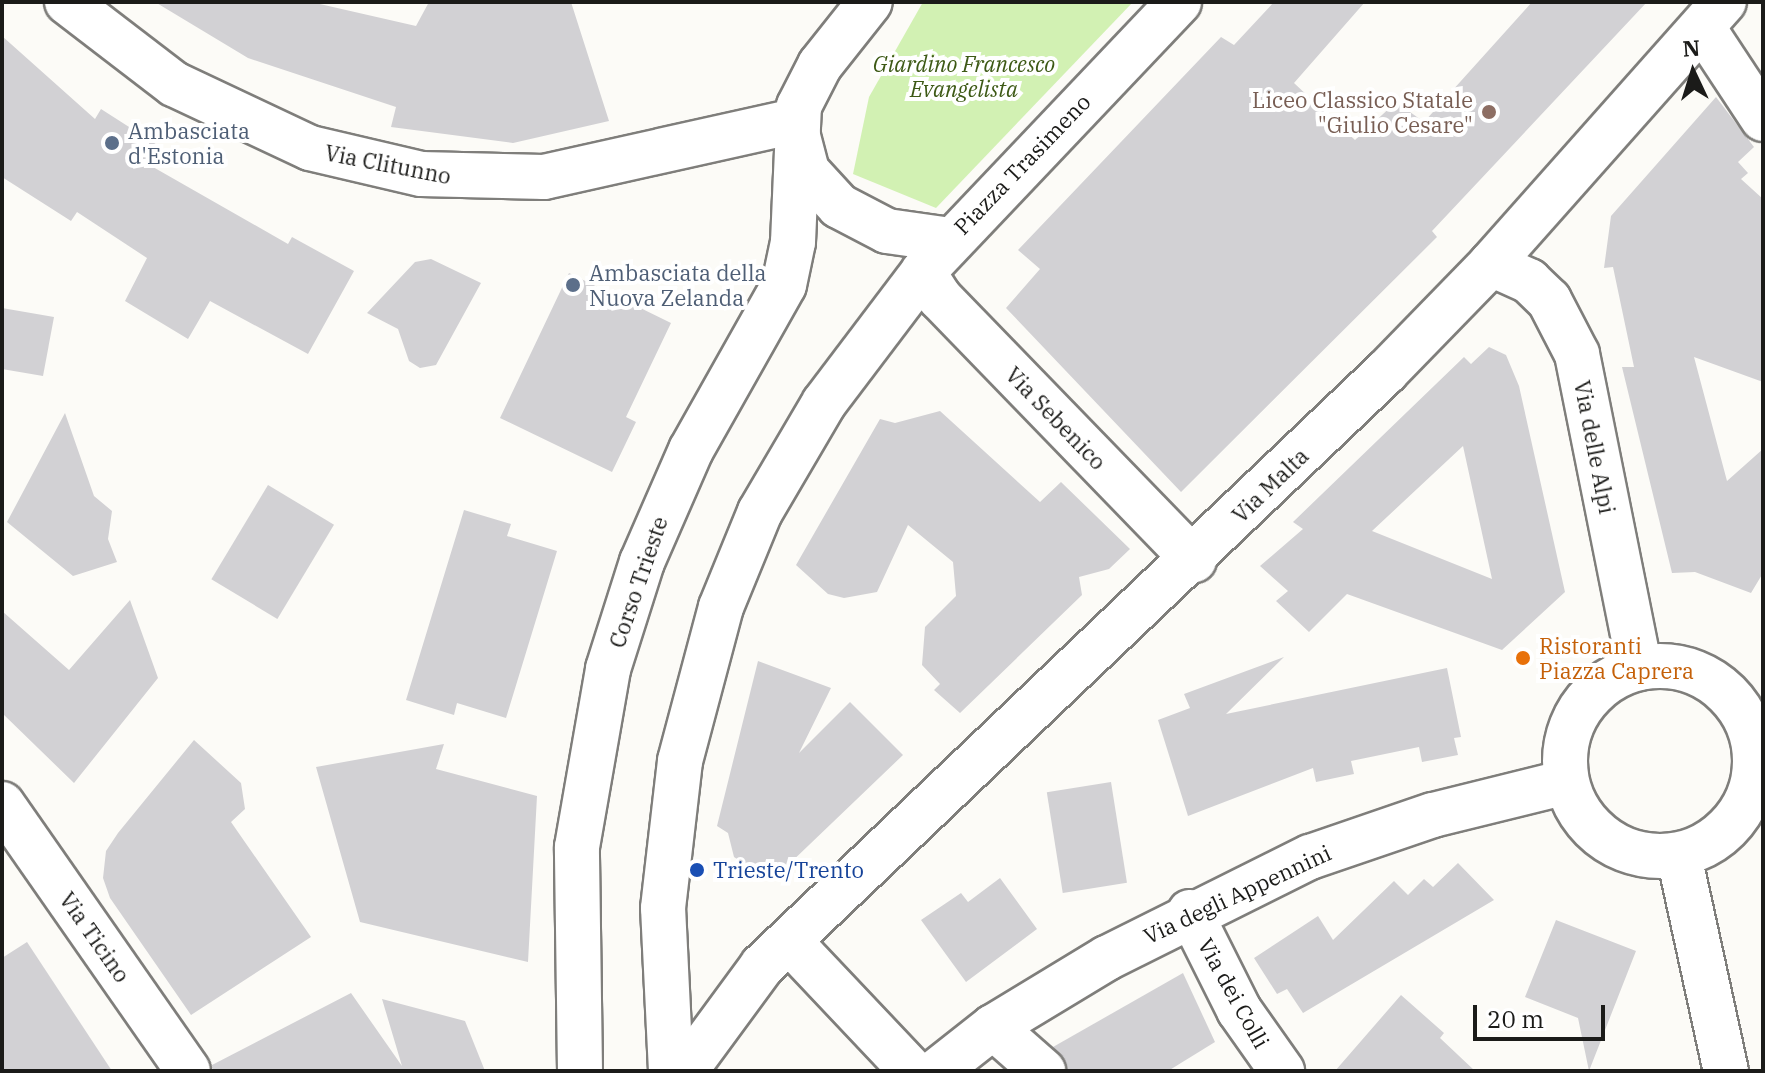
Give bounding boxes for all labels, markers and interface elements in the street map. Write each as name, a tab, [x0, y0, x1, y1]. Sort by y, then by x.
north arrow	[1653, 32, 1733, 112]
text: N	[1682, 32, 1701, 63]
park label: Giardino Francesco Evangelista	[873, 50, 1055, 102]
place label: Liceo Classico Statale "Giulio Cesare"	[1252, 86, 1473, 138]
street label: Piazza Trasimeno	[948, 88, 1096, 240]
marker: Liceo Classico Statale "Giulio Cesare"	[1480, 103, 1498, 121]
place label: Ambasciata d'Estonia	[128, 117, 250, 168]
marker: Ambasciata d'Estonia	[103, 134, 121, 152]
street label: Via Clitunno	[323, 139, 453, 189]
place label: Ambasciata della Nuova Zelanda	[589, 259, 767, 310]
marker: Ambasciata della Nuova Zelanda	[564, 276, 582, 294]
street label: Via Sebenico	[1000, 361, 1112, 475]
street label: Via delle Alpi	[1569, 378, 1621, 516]
street label: Via Malta	[1226, 442, 1314, 528]
street label: Corso Trieste	[603, 513, 673, 651]
place label: Ristoranti Piazza Caprera	[1539, 632, 1694, 684]
marker: Ristoranti Piazza Caprera	[1514, 649, 1532, 667]
street label: Via degli Appennini	[1139, 839, 1335, 949]
place label: Trieste/Trento	[713, 857, 864, 883]
marker: Trieste/Trento	[688, 861, 706, 879]
street label: Via Ticino	[54, 887, 136, 987]
street label: Via dei Colli	[1193, 933, 1275, 1053]
scale bar	[1477, 989, 1609, 1039]
text: 20 m	[1487, 1003, 1544, 1035]

